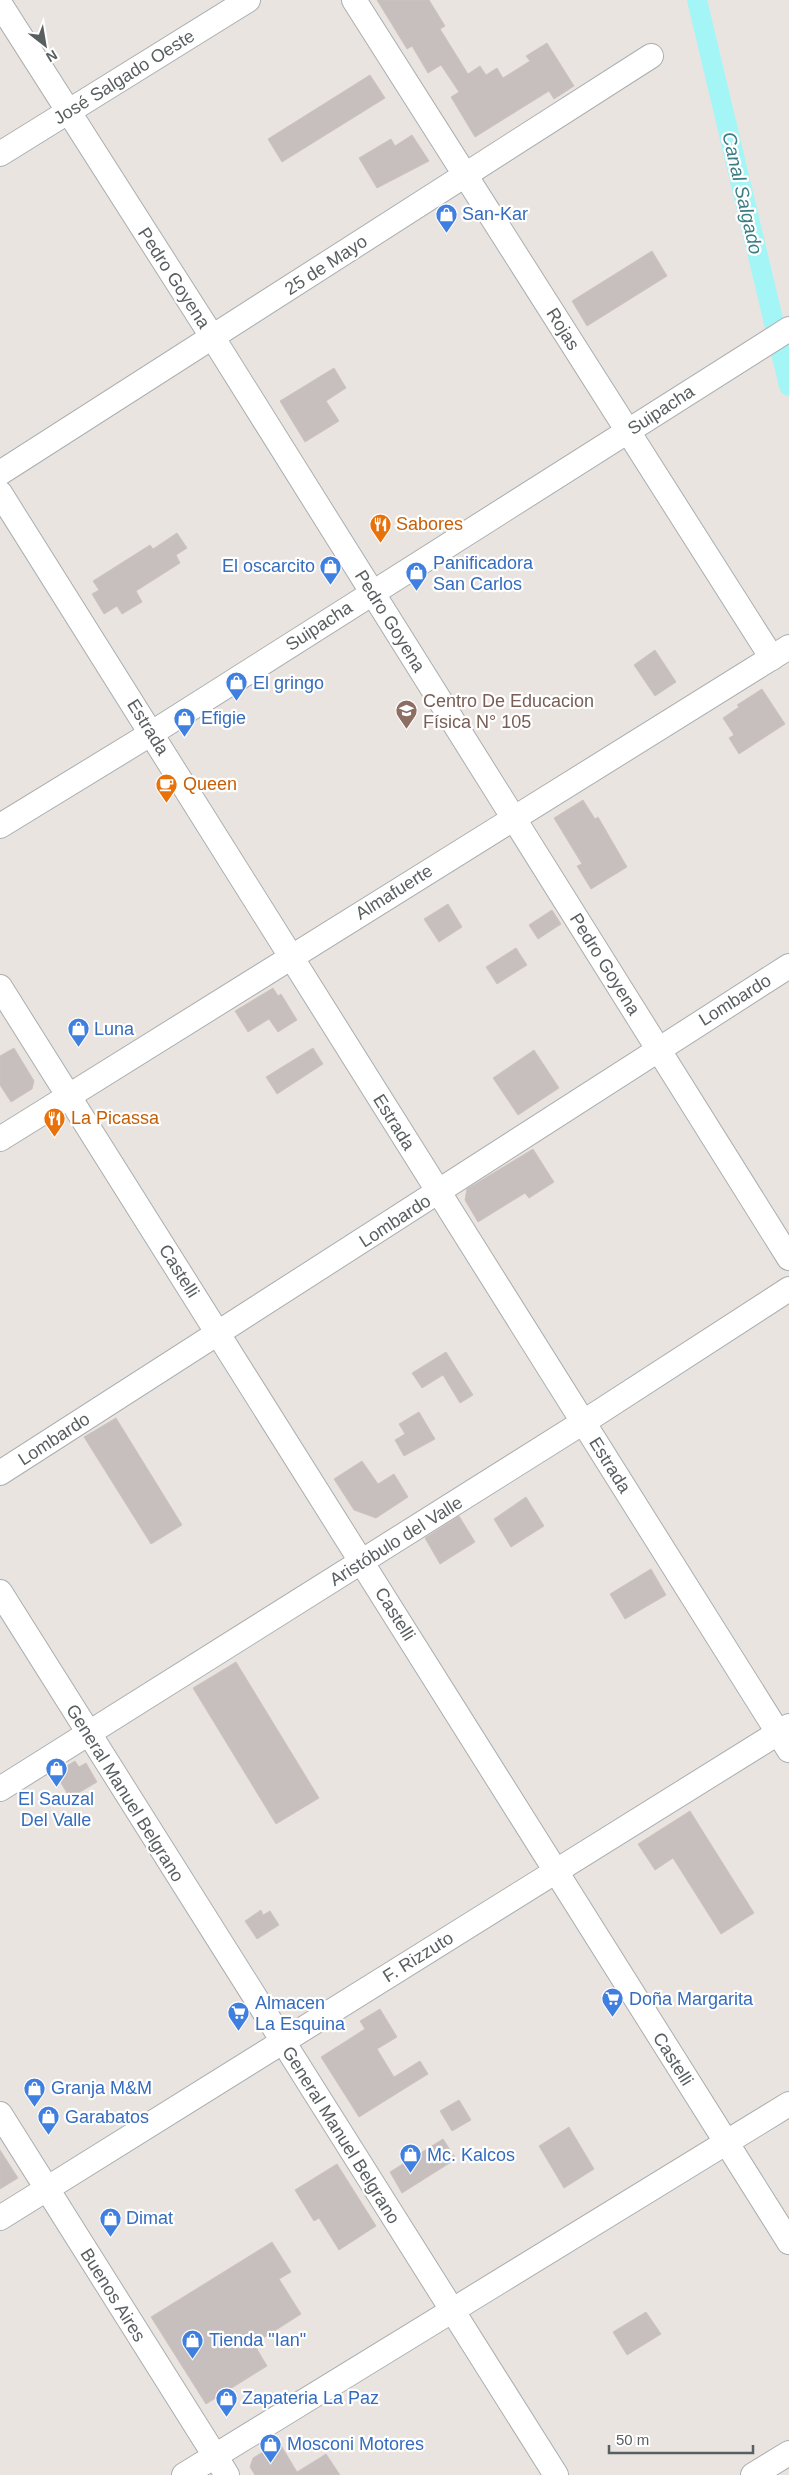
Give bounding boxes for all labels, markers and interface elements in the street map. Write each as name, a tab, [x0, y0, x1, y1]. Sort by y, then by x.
north arrow	[20, 20, 70, 70]
street label: José Salgado Oeste	[50, 26, 198, 128]
text: N	[43, 47, 60, 66]
water label: Canal Salgado	[718, 130, 767, 256]
shop icon: San-Kar	[434, 202, 458, 233]
place label: San-Kar	[462, 204, 528, 224]
street label: Pedro Goyena	[134, 224, 215, 333]
street label: 25 de Mayo	[281, 231, 371, 299]
street label: Rojas	[542, 304, 584, 354]
street label: Suipacha	[624, 381, 699, 439]
restaurant icon: Sabores	[368, 512, 392, 543]
place label: Sabores	[396, 514, 463, 534]
place label: Panificadora San Carlos	[433, 553, 534, 594]
shop icon: El oscarcito	[319, 554, 343, 585]
place label: El oscarcito	[222, 556, 315, 576]
shop icon: Panificadora San Carlos	[405, 561, 429, 592]
street label: Pedro Goyena	[351, 566, 430, 676]
street label: Suipacha	[282, 597, 357, 655]
shop icon: El gringo	[225, 671, 249, 702]
place label: El gringo	[253, 673, 324, 693]
place label: Centro De Educacion Física N° 105	[423, 691, 594, 732]
street label: Estrada	[123, 695, 173, 759]
school or university icon: Centro De Educacion Física N° 105	[395, 699, 419, 730]
shop icon: Efigie	[173, 706, 197, 737]
place label: Efigie	[201, 708, 246, 728]
cafe icon: Queen	[155, 772, 179, 803]
place label: Queen	[183, 774, 237, 794]
street label: Almafuerte	[352, 860, 436, 924]
street label: Pedro Goyena	[566, 909, 645, 1019]
street label: Lombardo	[695, 970, 775, 1030]
shop icon: Luna	[66, 1017, 90, 1048]
place label: Luna	[94, 1019, 135, 1039]
street label: Estrada	[369, 1090, 419, 1154]
restaurant icon: La Picassa	[43, 1106, 67, 1137]
place label: La Picassa	[71, 1108, 160, 1128]
street label: Lombardo	[356, 1191, 434, 1251]
street label: Castelli	[155, 1241, 203, 1301]
street label: Lombardo	[15, 1409, 93, 1469]
street label: Estrada	[585, 1433, 635, 1497]
street label: Aristóbulo del Valle	[326, 1492, 466, 1590]
street label: Castelli	[371, 1584, 419, 1644]
street label: General Manuel Belgrano	[62, 1701, 188, 1885]
shop icon: El Sauzal Del Valle	[44, 1757, 68, 1788]
place label: El Sauzal Del Valle	[18, 1789, 94, 1830]
street label: F. Rizzuto	[379, 1928, 457, 1986]
supermarket icon: Doña Margarita	[601, 1987, 625, 2018]
place label: Doña Margarita	[629, 1989, 754, 2009]
place label: Almacen La Esquina	[255, 1993, 346, 2034]
supermarket icon: Almacen La Esquina	[227, 2001, 251, 2032]
street label: Castelli	[649, 2029, 697, 2089]
street label: General Manuel Belgrano	[278, 2043, 404, 2227]
shop icon: Granja M&M	[23, 2076, 47, 2107]
place label: Granja M&M	[51, 2078, 152, 2098]
shop icon: Garabatos	[37, 2105, 61, 2136]
place label: Garabatos	[65, 2107, 149, 2127]
shop icon: Mc. Kalcos	[399, 2143, 423, 2174]
place label: Mc. Kalcos	[427, 2145, 515, 2165]
shop icon: Dimat	[98, 2206, 122, 2237]
place label: Dimat	[126, 2208, 173, 2228]
street label: Buenos Aires	[76, 2245, 150, 2345]
shop icon: Tienda "Ian"	[181, 2328, 205, 2359]
place label: Tienda "Ian"	[209, 2330, 306, 2350]
shop icon: Zapateria La Paz	[214, 2386, 238, 2417]
place label: Zapateria La Paz	[242, 2388, 379, 2408]
scale bar	[609, 2422, 753, 2454]
text: 50 m	[616, 2431, 649, 2448]
shop icon: Mosconi Motores	[259, 2432, 283, 2463]
place label: Mosconi Motores	[287, 2434, 424, 2454]

